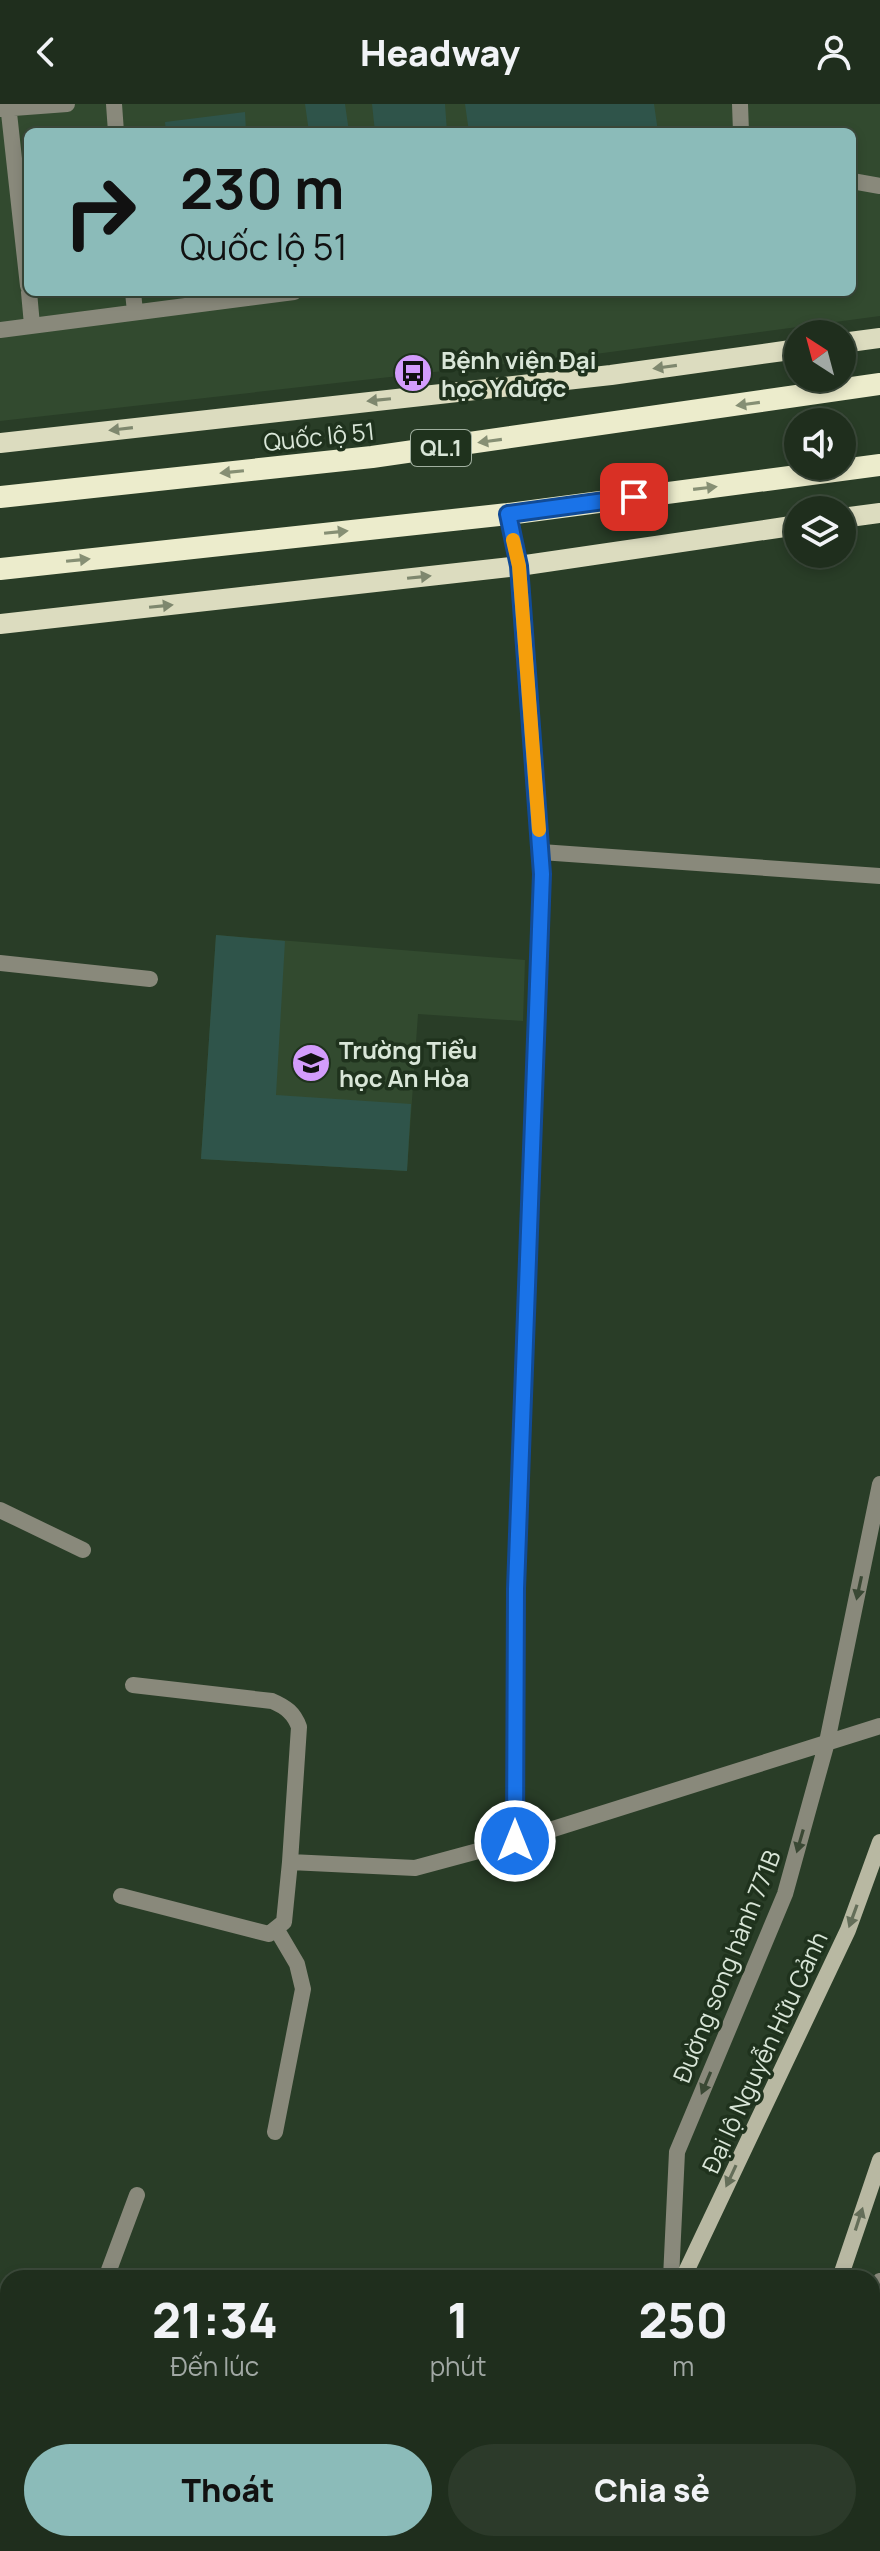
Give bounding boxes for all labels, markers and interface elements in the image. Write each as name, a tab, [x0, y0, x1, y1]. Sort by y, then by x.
text: Headway	[360, 28, 520, 77]
icon: back	[24, 30, 68, 74]
icon: person	[812, 30, 856, 74]
text: 230 m	[180, 149, 344, 226]
icon: right	[48, 160, 152, 264]
text: Quốc lộ 51	[180, 222, 348, 271]
north arrow	[784, 320, 856, 392]
map controls	[784, 320, 856, 568]
place label: Bệnh viện Đại học Y dược	[441, 343, 596, 404]
bus stop icon: Bệnh viện Đại học Y dược	[392, 352, 434, 394]
one-way arrow	[652, 361, 677, 374]
one-way arrow	[366, 393, 391, 406]
one-way arrow	[735, 398, 760, 411]
button: sound	[784, 408, 856, 480]
street label: Quốc lộ 51	[262, 414, 376, 458]
one-way arrow	[108, 423, 133, 436]
road number: QL.1	[411, 430, 471, 466]
one-way arrow	[477, 435, 502, 448]
pin	[600, 463, 668, 531]
one-way arrow	[219, 466, 244, 479]
icon: arrive	[612, 475, 656, 519]
one-way arrow	[693, 481, 718, 494]
button: layers	[784, 496, 856, 568]
one-way arrow	[324, 525, 349, 538]
one-way arrow	[65, 553, 90, 566]
one-way arrow	[407, 570, 432, 583]
one-way arrow	[149, 599, 174, 612]
place label: Trường Tiểu học An Hòa	[339, 1033, 477, 1094]
school or university icon: Trường Tiểu học An Hòa	[290, 1042, 332, 1084]
one-way arrow	[852, 1575, 865, 1600]
position arrow	[473, 1799, 557, 1883]
one-way arrow	[793, 1829, 806, 1853]
street label: Đường song hành 771B	[664, 1845, 788, 2087]
one-way arrow	[846, 1904, 859, 1928]
street label: Đại lộ Nguyễn Hữu Cảnh	[693, 1926, 835, 2178]
one-way arrow	[699, 2071, 712, 2095]
one-way arrow	[724, 2165, 738, 2188]
one-way arrow	[853, 2206, 865, 2230]
text: 21:34	[152, 2287, 278, 2352]
text: 1	[447, 2287, 469, 2352]
text: 250	[638, 2287, 728, 2352]
text: Đến lúc	[171, 2348, 259, 2384]
text: phút	[430, 2348, 486, 2384]
text: m	[672, 2348, 694, 2384]
button: Thoát	[24, 2444, 432, 2536]
button: Chia sẻ	[448, 2444, 856, 2536]

